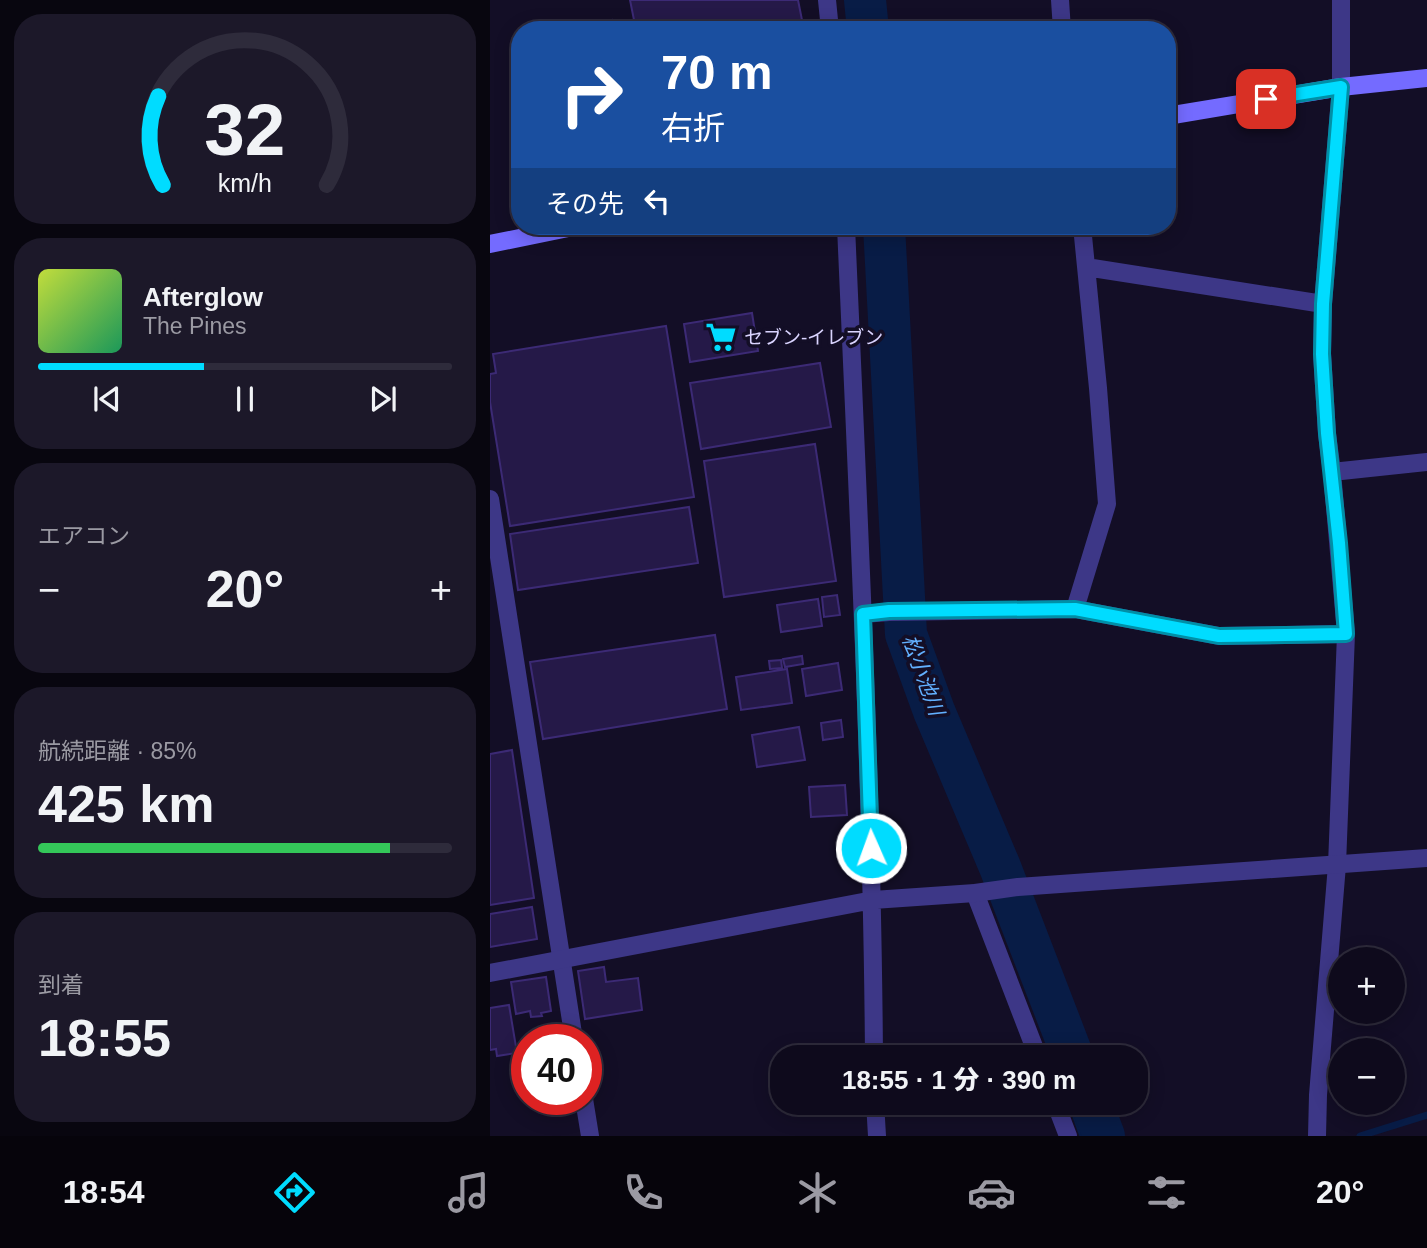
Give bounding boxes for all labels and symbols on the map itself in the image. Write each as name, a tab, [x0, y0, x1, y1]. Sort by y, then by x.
pin	[1236, 69, 1296, 129]
supermarket icon: セブン-イレブン	[704, 320, 738, 354]
place label: セブン-イレブン	[744, 327, 883, 348]
water label: 松小池川	[898, 631, 949, 720]
position arrow	[834, 811, 908, 885]
speed limit sign: 40	[511, 1024, 602, 1115]

